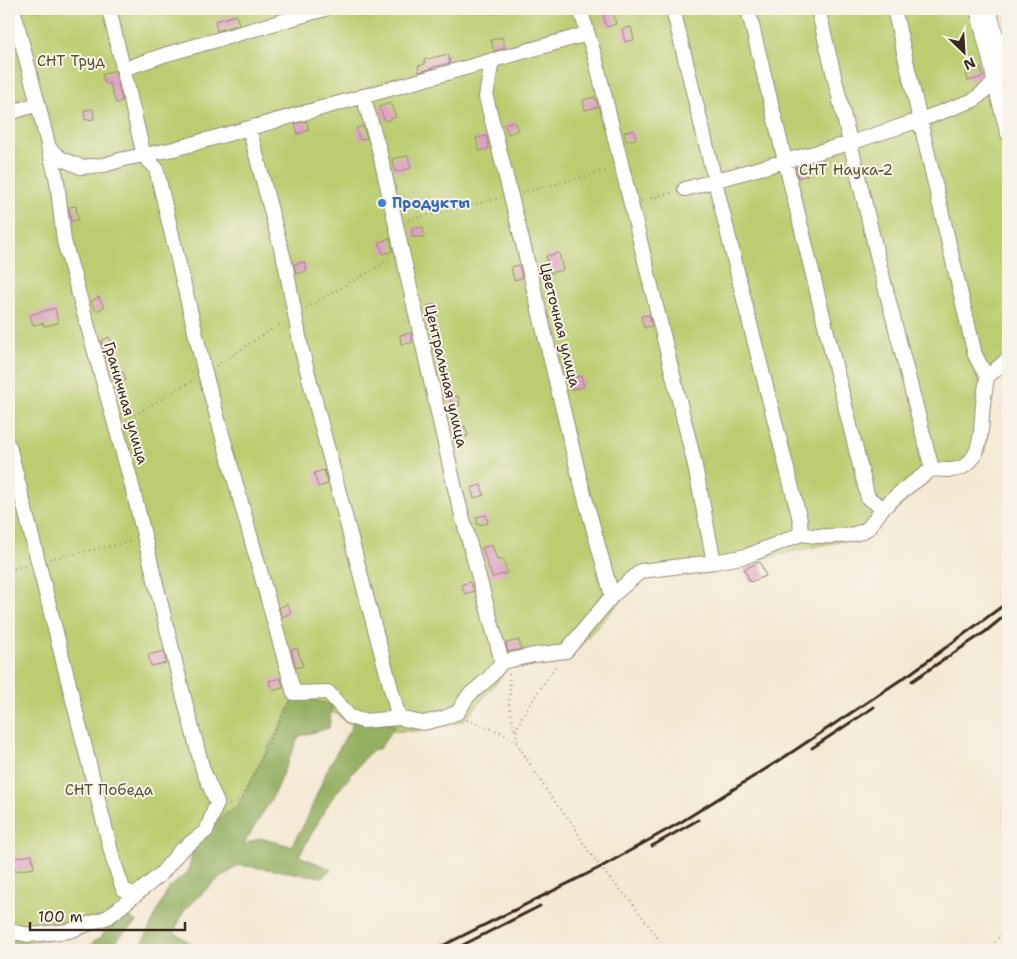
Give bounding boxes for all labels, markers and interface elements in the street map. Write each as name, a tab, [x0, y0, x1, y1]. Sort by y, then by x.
north arrow	[940, 28, 990, 78]
park label: СНТ Труд	[37, 51, 105, 71]
text: N	[961, 53, 978, 74]
park label: СНТ Наука-2	[799, 160, 893, 180]
place label: Продукты	[392, 193, 470, 213]
marker: Продукты	[376, 197, 388, 209]
street label: Цветочная улица	[535, 261, 585, 390]
street label: Центральная улица	[420, 303, 472, 450]
street label: Граничная улица	[99, 339, 153, 467]
park label: СНТ Победа	[65, 780, 154, 800]
scale bar	[30, 899, 185, 931]
text: 100 m	[38, 907, 83, 927]

